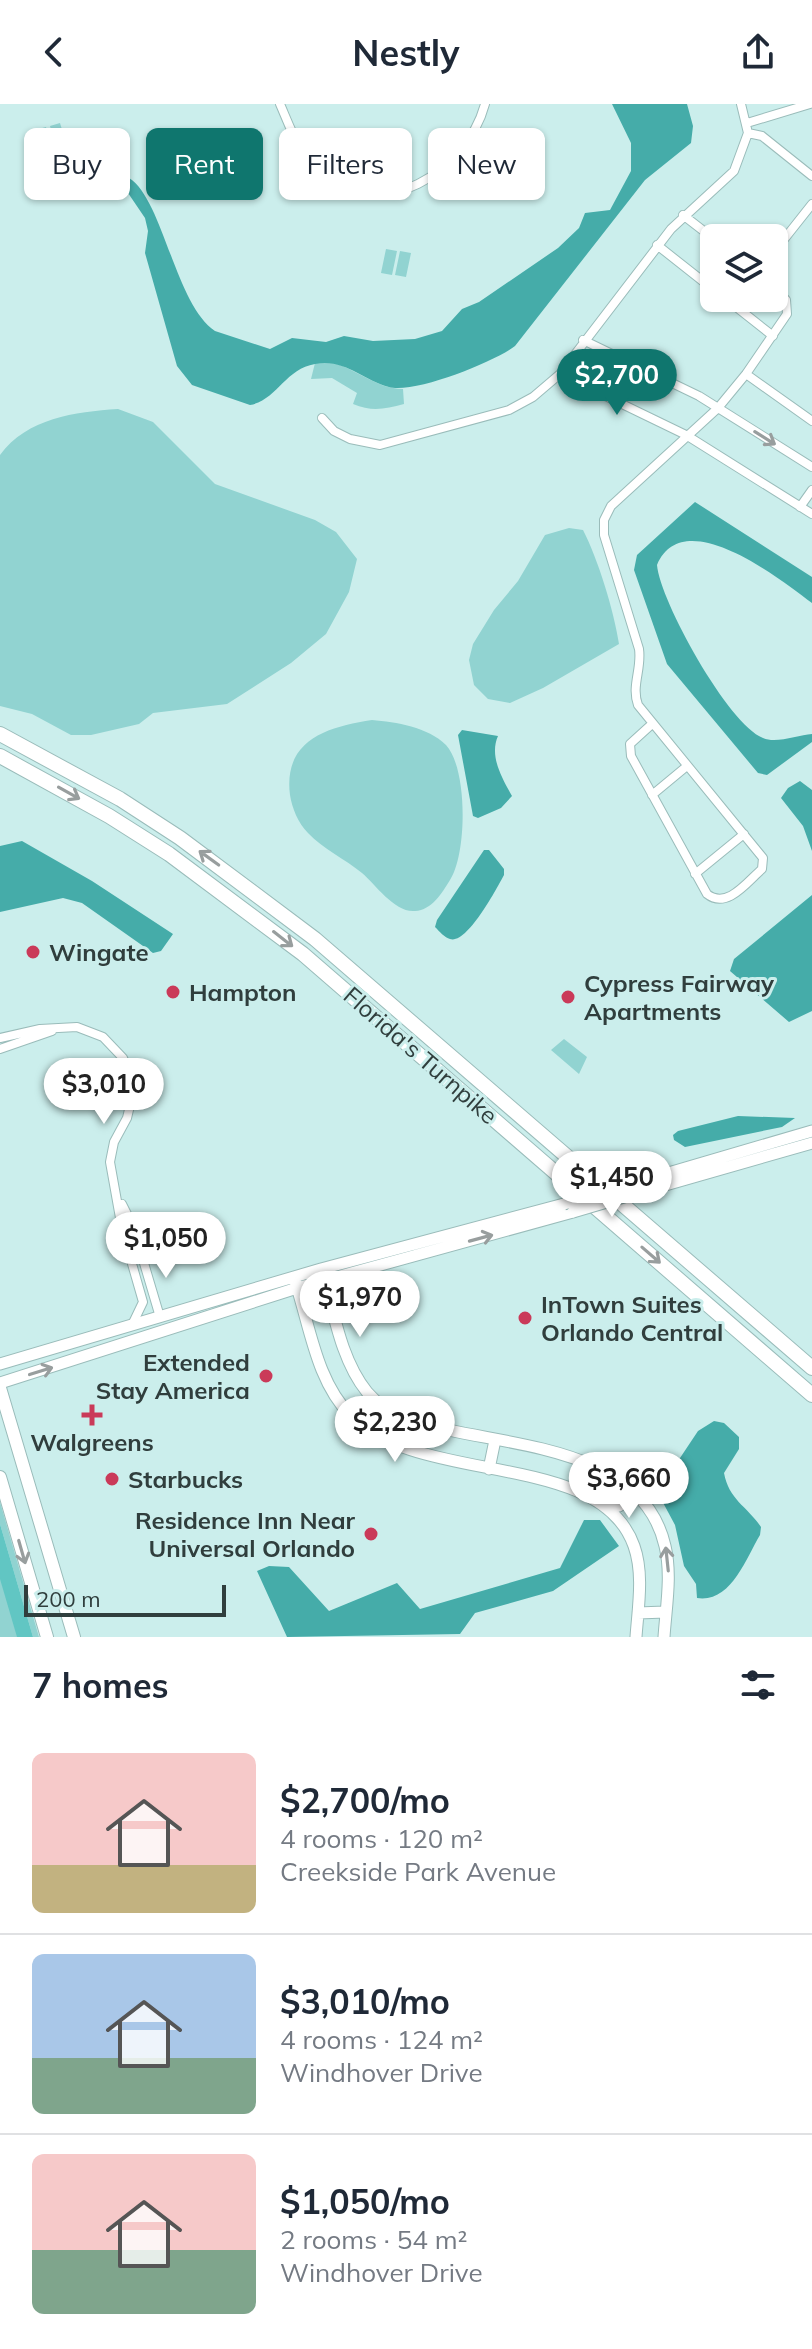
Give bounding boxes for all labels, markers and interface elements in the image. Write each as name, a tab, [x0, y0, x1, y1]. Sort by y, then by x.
icon: back	[32, 30, 76, 74]
text: Nestly	[352, 30, 460, 75]
icon: share	[736, 30, 780, 74]
chip: Buy	[24, 128, 130, 200]
chip: Rent	[146, 128, 263, 200]
chip: Filters	[279, 128, 412, 200]
chip: New	[428, 128, 545, 200]
map controls	[700, 224, 788, 312]
button: layers	[700, 224, 788, 312]
pin: $2,700	[552, 349, 682, 417]
text: $2,700	[575, 358, 659, 391]
one-way arrow	[753, 430, 776, 446]
one-way arrow	[57, 785, 80, 801]
one-way arrow	[198, 850, 220, 866]
one-way arrow	[272, 931, 293, 948]
place label: Wingate	[49, 937, 149, 967]
marker: Wingate	[24, 943, 42, 961]
place label: Cypress Fairway Apartments	[584, 968, 775, 1026]
place label: Hampton	[189, 977, 296, 1007]
street label: Florida's Turnpike	[338, 980, 504, 1130]
marker: Hampton	[164, 983, 182, 1001]
marker: Cypress Fairway Apartments	[559, 988, 577, 1006]
pin: $3,010	[39, 1058, 169, 1126]
text: $3,010	[62, 1067, 146, 1100]
pin: $1,450	[547, 1151, 677, 1219]
text: $1,450	[570, 1160, 654, 1193]
pin: $1,050	[101, 1212, 231, 1280]
text: $1,050	[124, 1221, 208, 1254]
one-way arrow	[468, 1230, 494, 1245]
one-way arrow	[640, 1245, 660, 1263]
pin: $1,970	[295, 1271, 425, 1339]
text: $1,970	[318, 1280, 402, 1313]
place label: InTown Suites Orlando Central	[541, 1289, 723, 1347]
marker: InTown Suites Orlando Central	[516, 1309, 534, 1327]
place label: Extended Stay America	[96, 1347, 250, 1405]
one-way arrow	[28, 1363, 54, 1378]
marker: Extended Stay America	[257, 1367, 275, 1385]
pin: $2,230	[330, 1396, 460, 1464]
text: $2,230	[353, 1405, 437, 1438]
marker: Walgreens	[83, 1406, 101, 1424]
place label: Walgreens	[30, 1427, 154, 1457]
pin: $3,660	[564, 1452, 694, 1520]
text: $3,660	[587, 1461, 671, 1494]
place label: Starbucks	[128, 1464, 243, 1494]
marker: Starbucks	[103, 1470, 121, 1488]
place label: Residence Inn Near Universal Orlando	[135, 1505, 356, 1563]
marker: Residence Inn Near Universal Orlando	[362, 1525, 380, 1543]
one-way arrow	[16, 1539, 30, 1564]
one-way arrow	[659, 1546, 674, 1573]
scale bar	[24, 1581, 226, 1617]
text: 200 m	[36, 1585, 101, 1613]
icon: filters	[736, 1663, 780, 1707]
text: 7 homes	[32, 1664, 169, 1707]
text: $2,700/mo	[280, 1779, 450, 1822]
icon: home	[96, 1785, 192, 1881]
text: 4 rooms · 120 m²	[280, 1822, 483, 1855]
text: Creekside Park Avenue	[280, 1855, 556, 1888]
text: $3,010/mo	[280, 1980, 450, 2023]
icon: home	[96, 1986, 192, 2082]
text: 4 rooms · 124 m²	[280, 2023, 483, 2056]
text: Windhover Drive	[280, 2056, 483, 2089]
text: $1,050/mo	[280, 2180, 450, 2223]
icon: home	[96, 2186, 192, 2282]
text: 2 rooms · 54 m²	[280, 2223, 467, 2256]
text: Windhover Drive	[280, 2256, 483, 2289]

